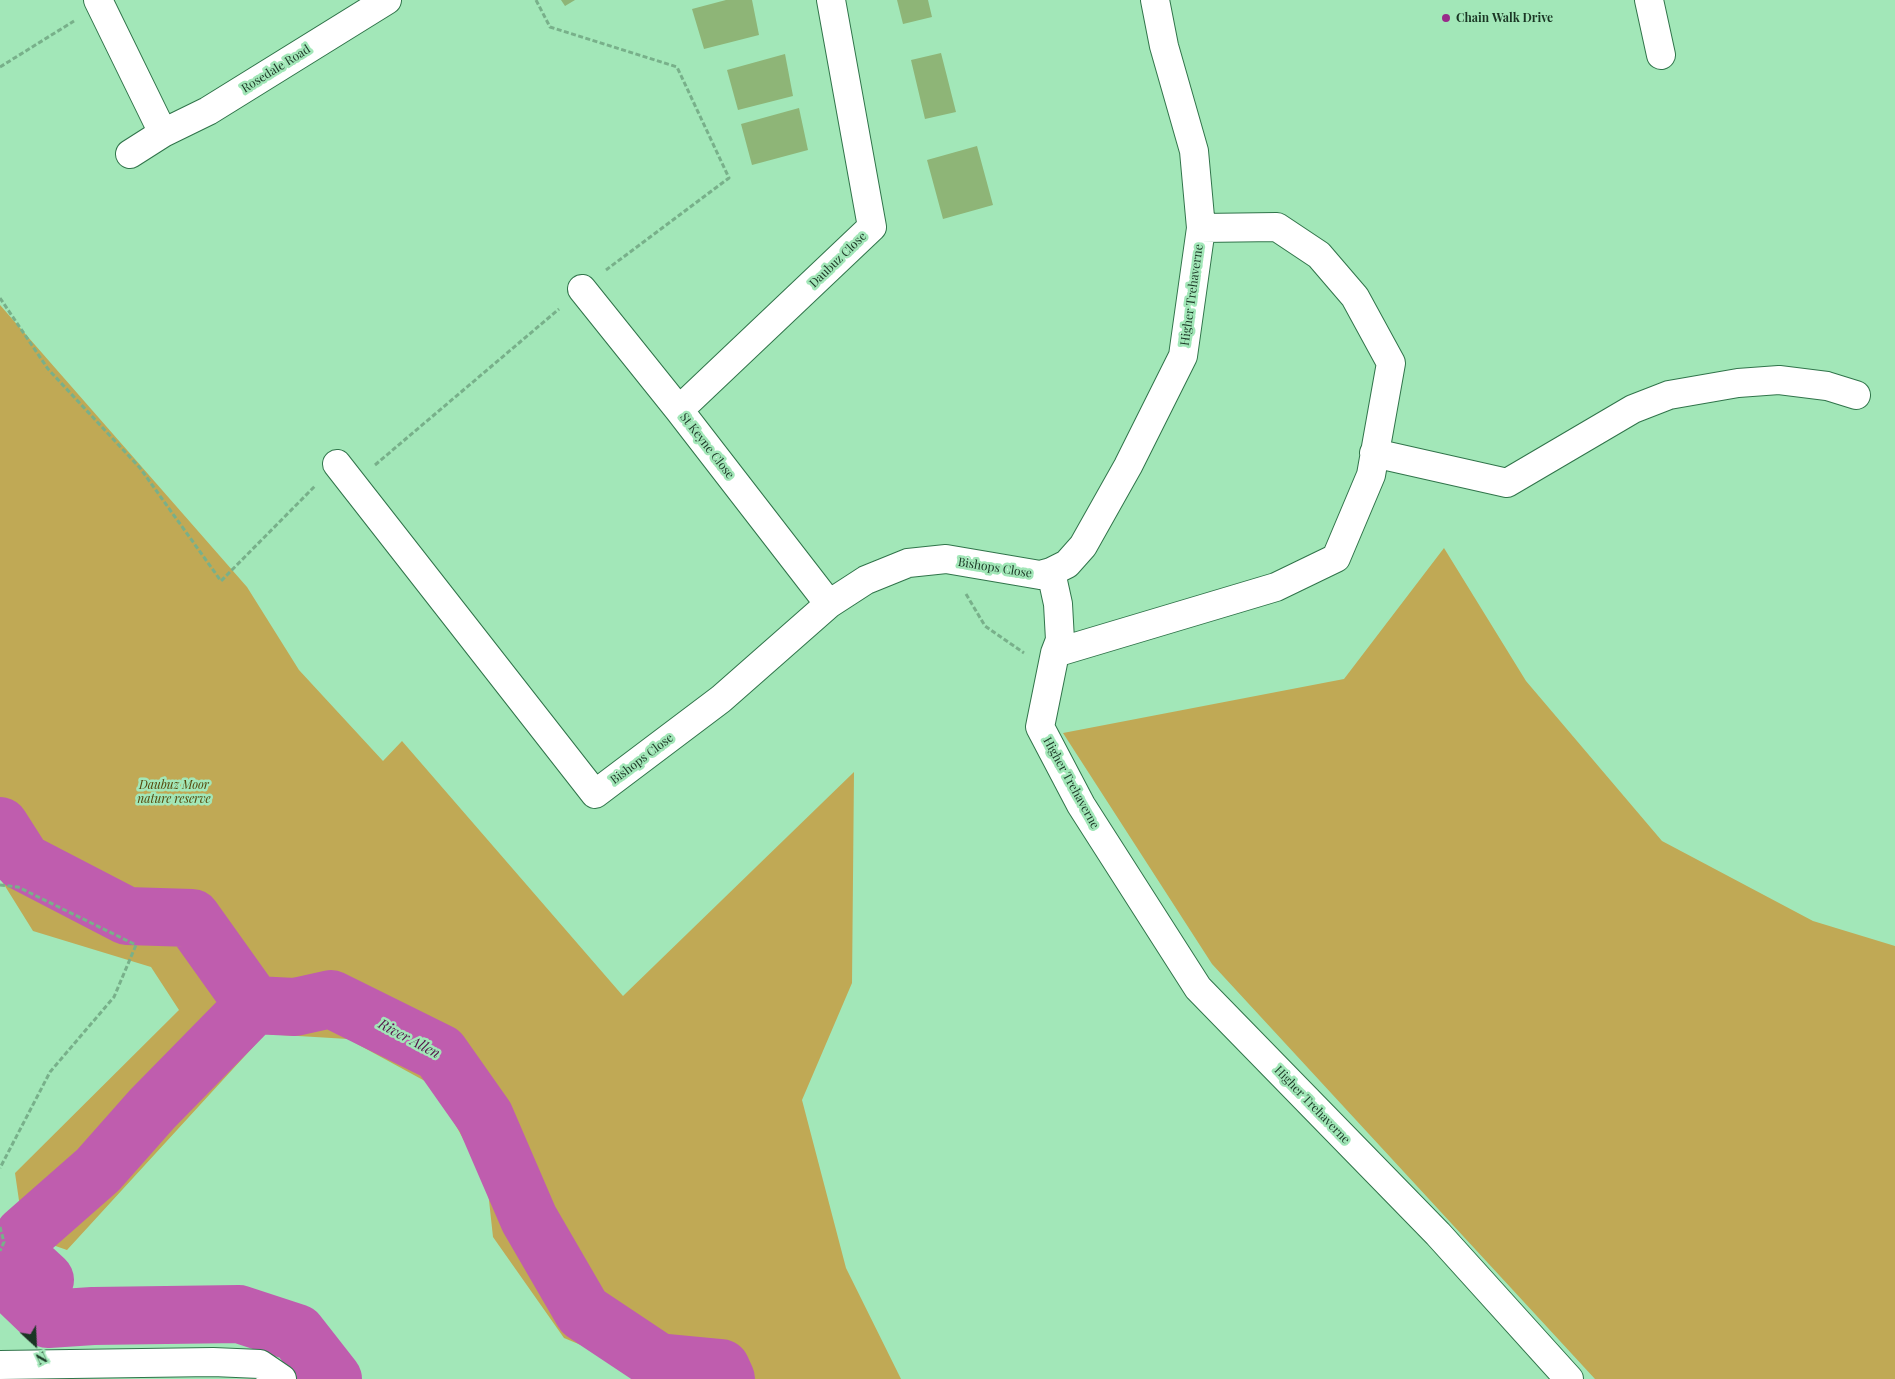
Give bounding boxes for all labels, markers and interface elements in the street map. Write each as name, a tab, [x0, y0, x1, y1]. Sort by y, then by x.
place label: Chain Walk Drive	[1456, 11, 1553, 25]
marker: Chain Walk Drive	[1440, 12, 1452, 24]
street label: Rosedale Road	[239, 42, 313, 96]
street label: Daubuz Close	[807, 229, 869, 291]
street label: Higher Trehaverne	[1178, 243, 1206, 347]
street label: St Keyne Close	[677, 410, 737, 482]
street label: Bishops Close	[957, 555, 1033, 581]
street label: Bishops Close	[608, 731, 676, 787]
street label: Higher Trehaverne	[1040, 735, 1102, 831]
park label: Daubuz Moor nature reserve	[137, 778, 211, 806]
water label: River Allen	[375, 1016, 443, 1062]
street label: Higher Trehaverne	[1271, 1063, 1353, 1147]
north arrow	[10, 1319, 60, 1369]
text: N	[33, 1347, 50, 1369]

